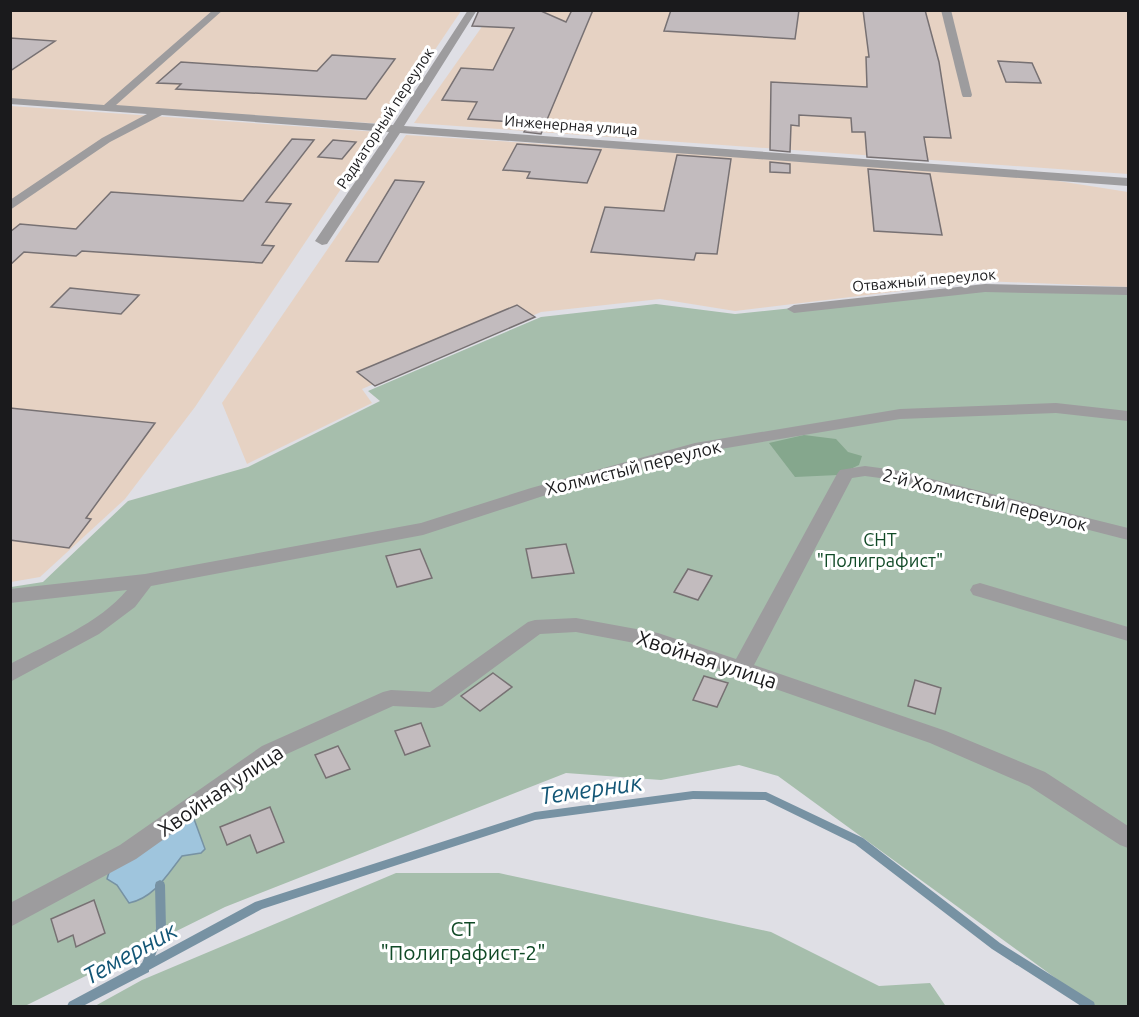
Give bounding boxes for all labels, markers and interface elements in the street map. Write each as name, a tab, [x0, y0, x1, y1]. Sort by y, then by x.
street label: Радиаторный переулок	[333, 44, 437, 192]
street label: Инженерная улица	[504, 112, 638, 138]
street label: Отважный переулок	[852, 265, 997, 295]
street label: Холмистый переулок	[543, 436, 723, 498]
street label: 2-й Холмистый переулок	[881, 464, 1089, 534]
park label: СНТ "Полиграфист"	[817, 529, 943, 570]
street label: Хвойная улица	[634, 625, 780, 693]
street label: Хвойная улица	[153, 739, 287, 841]
water label: Темерник	[538, 768, 644, 810]
water label: Темерник	[78, 916, 182, 990]
park label: СТ "Полиграфист-2"	[380, 916, 546, 964]

